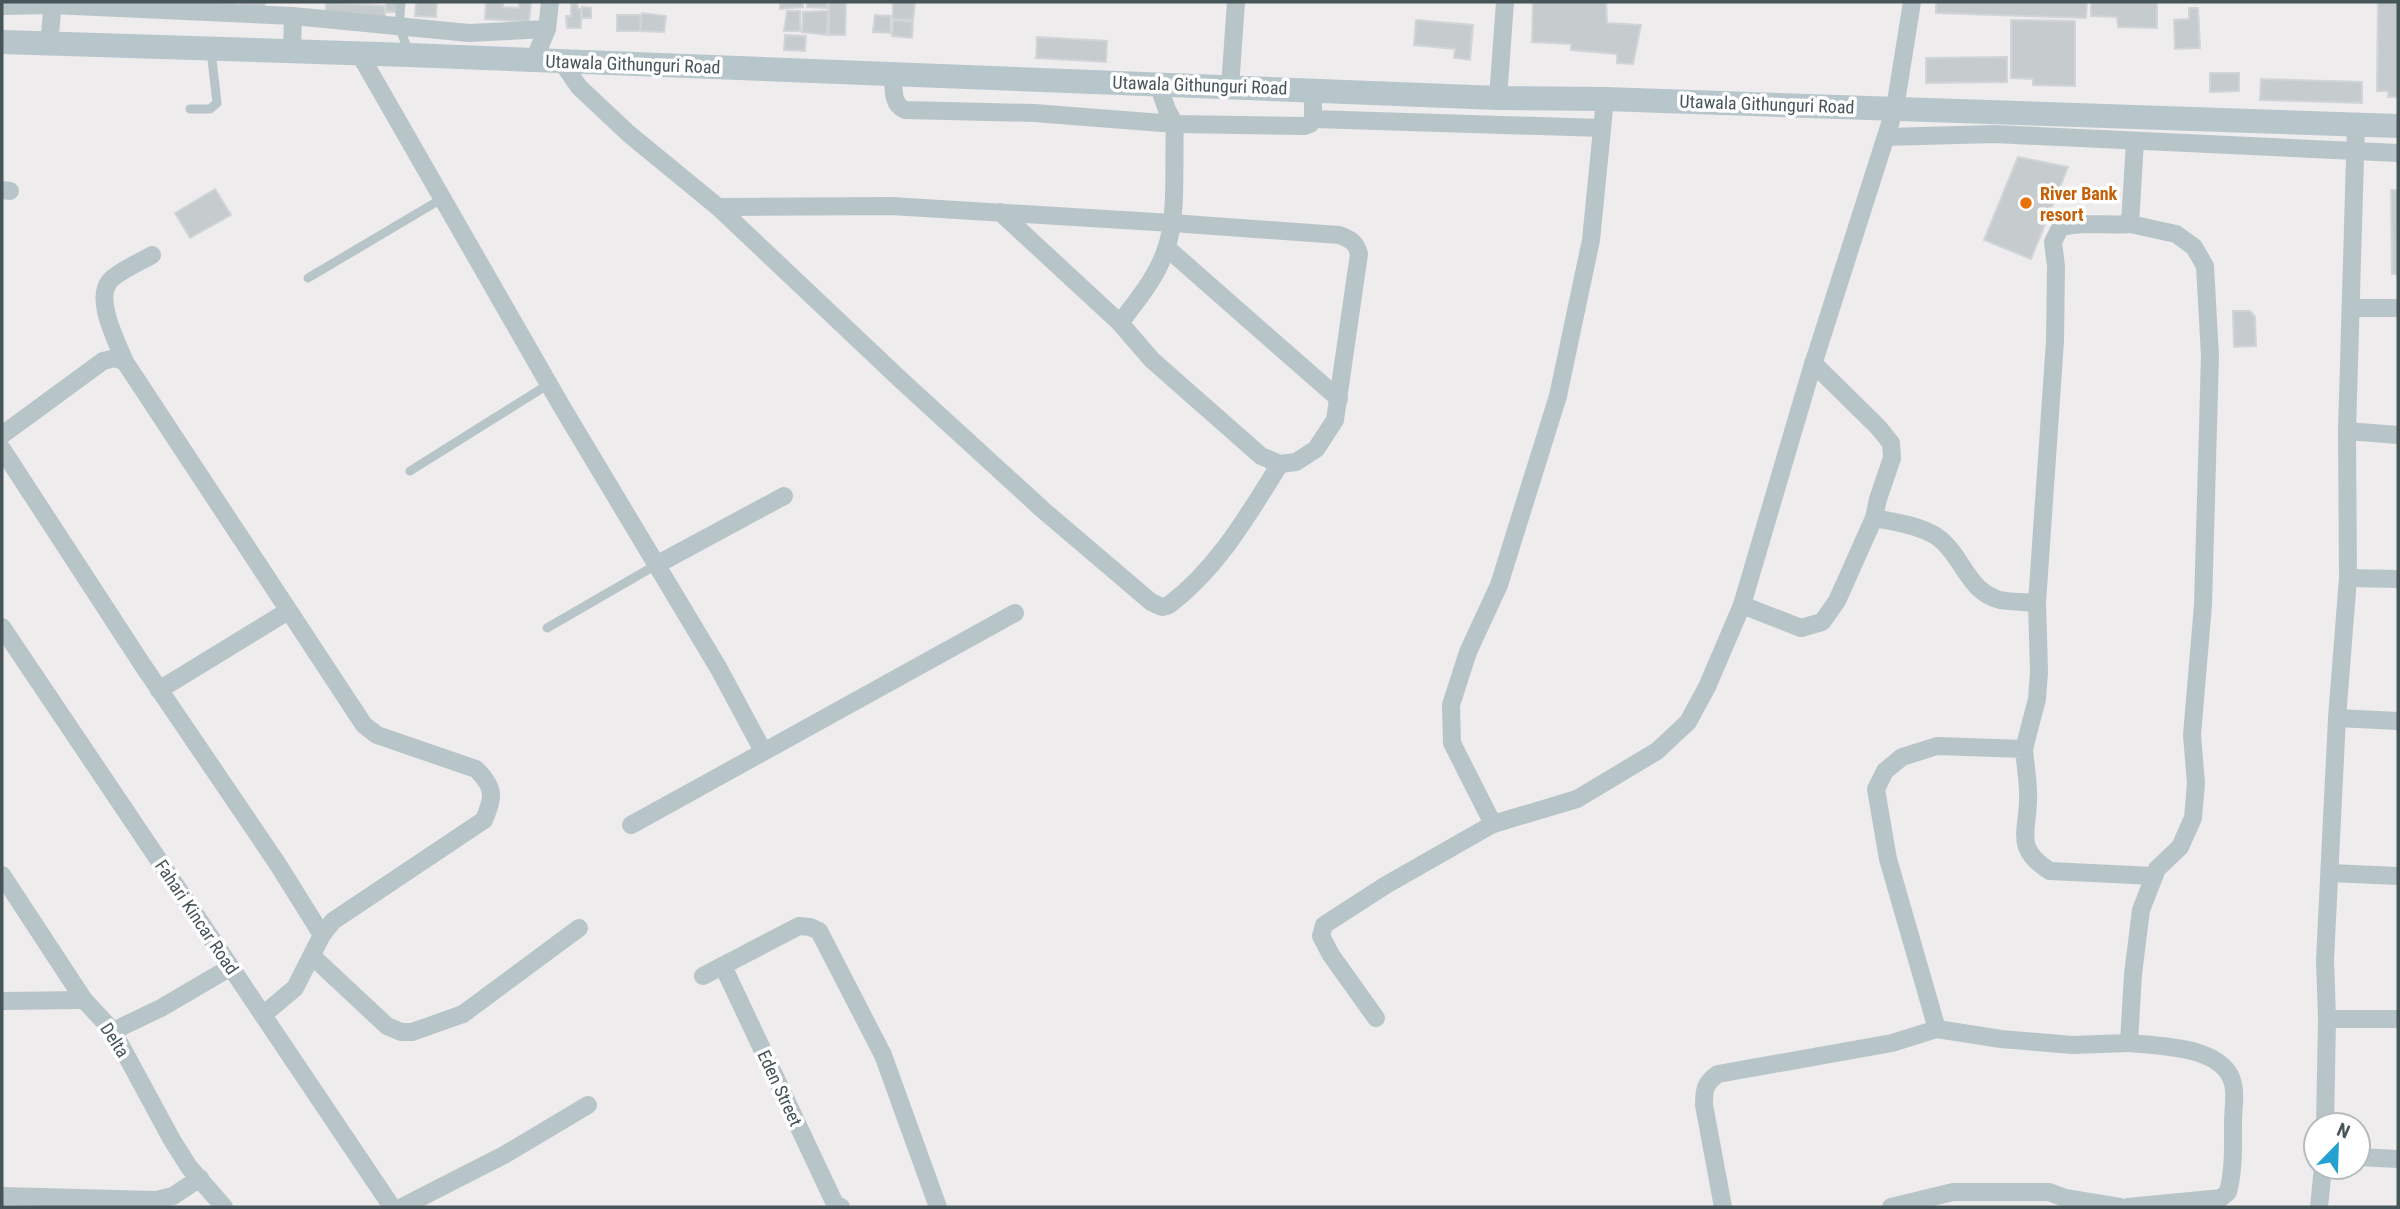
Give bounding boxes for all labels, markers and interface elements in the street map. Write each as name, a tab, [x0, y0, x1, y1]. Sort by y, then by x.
street label: Utawala Githunguri Road	[545, 50, 721, 78]
street label: Utawala Githunguri Road	[1112, 71, 1288, 99]
street label: Utawala Githunguri Road	[1679, 90, 1855, 118]
place label: River Bank resort	[2040, 183, 2118, 225]
marker: River Bank resort	[2018, 195, 2034, 211]
street label: Fahari Kincar Road	[151, 856, 243, 978]
street label: Delta	[96, 1019, 134, 1061]
street label: Eden Street	[753, 1047, 807, 1129]
north arrow	[2302, 1111, 2372, 1181]
text: N	[2334, 1118, 2353, 1144]

